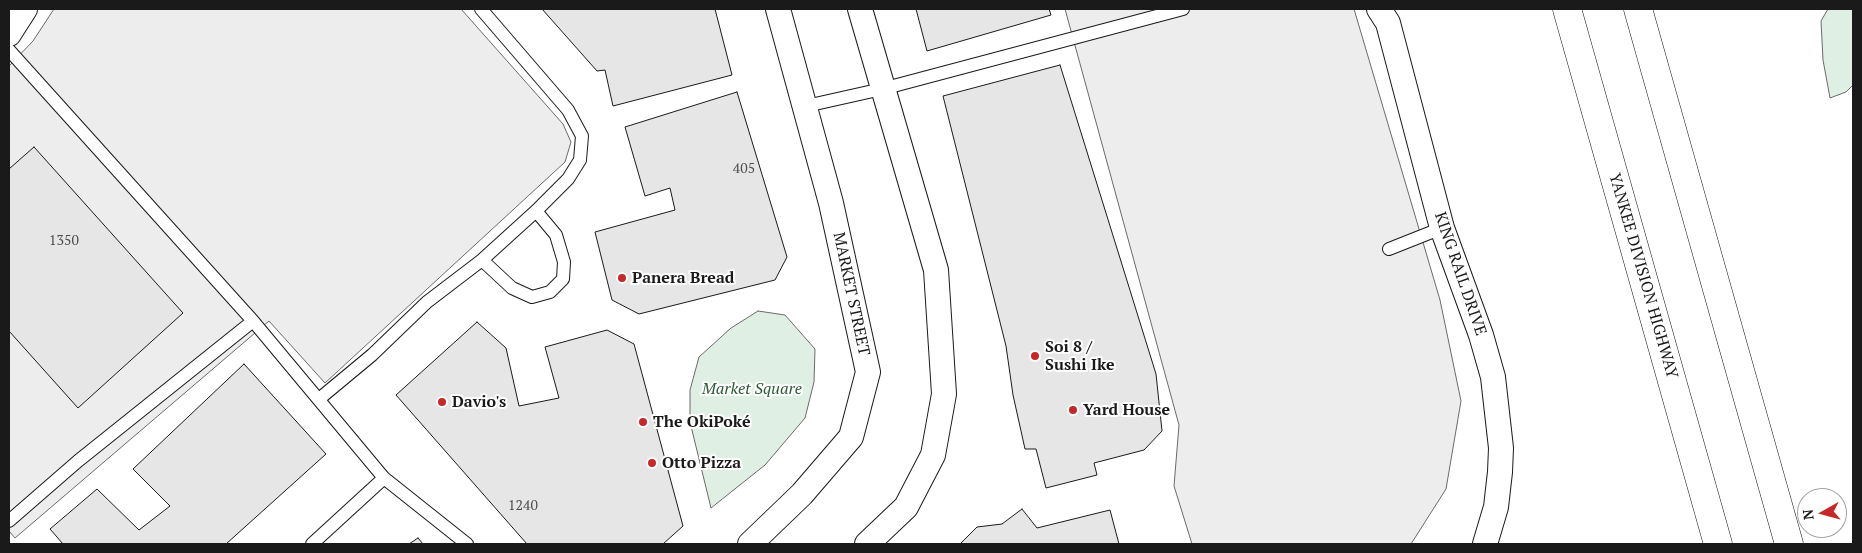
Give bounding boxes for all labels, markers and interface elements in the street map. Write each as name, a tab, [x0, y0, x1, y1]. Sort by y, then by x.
house number: 405	[733, 161, 755, 177]
street label: YANKEE DIVISION HIGHWAY	[1604, 171, 1682, 381]
street label: KING RAIL DRIVE	[1430, 210, 1490, 338]
street label: MARKET STREET	[829, 231, 873, 357]
house number: 1350	[49, 233, 79, 249]
place label: Panera Bread	[632, 268, 734, 288]
marker: Panera Bread	[616, 272, 628, 284]
place label: Soi 8 / Sushi Ike	[1045, 337, 1115, 375]
marker: Soi 8 / Sushi Ike	[1029, 350, 1041, 362]
park label: Market Square	[702, 379, 802, 399]
place label: Davio's	[452, 392, 506, 412]
marker: Davio's	[436, 396, 448, 408]
place label: Yard House	[1083, 400, 1170, 420]
marker: Yard House	[1067, 404, 1079, 416]
place label: The OkiPoké	[653, 412, 750, 432]
marker: The OkiPoké	[637, 416, 649, 428]
place label: Otto Pizza	[662, 453, 741, 473]
marker: Otto Pizza	[646, 457, 658, 469]
north arrow	[1797, 488, 1847, 538]
house number: 1240	[508, 498, 538, 514]
text: N	[1798, 508, 1818, 521]

